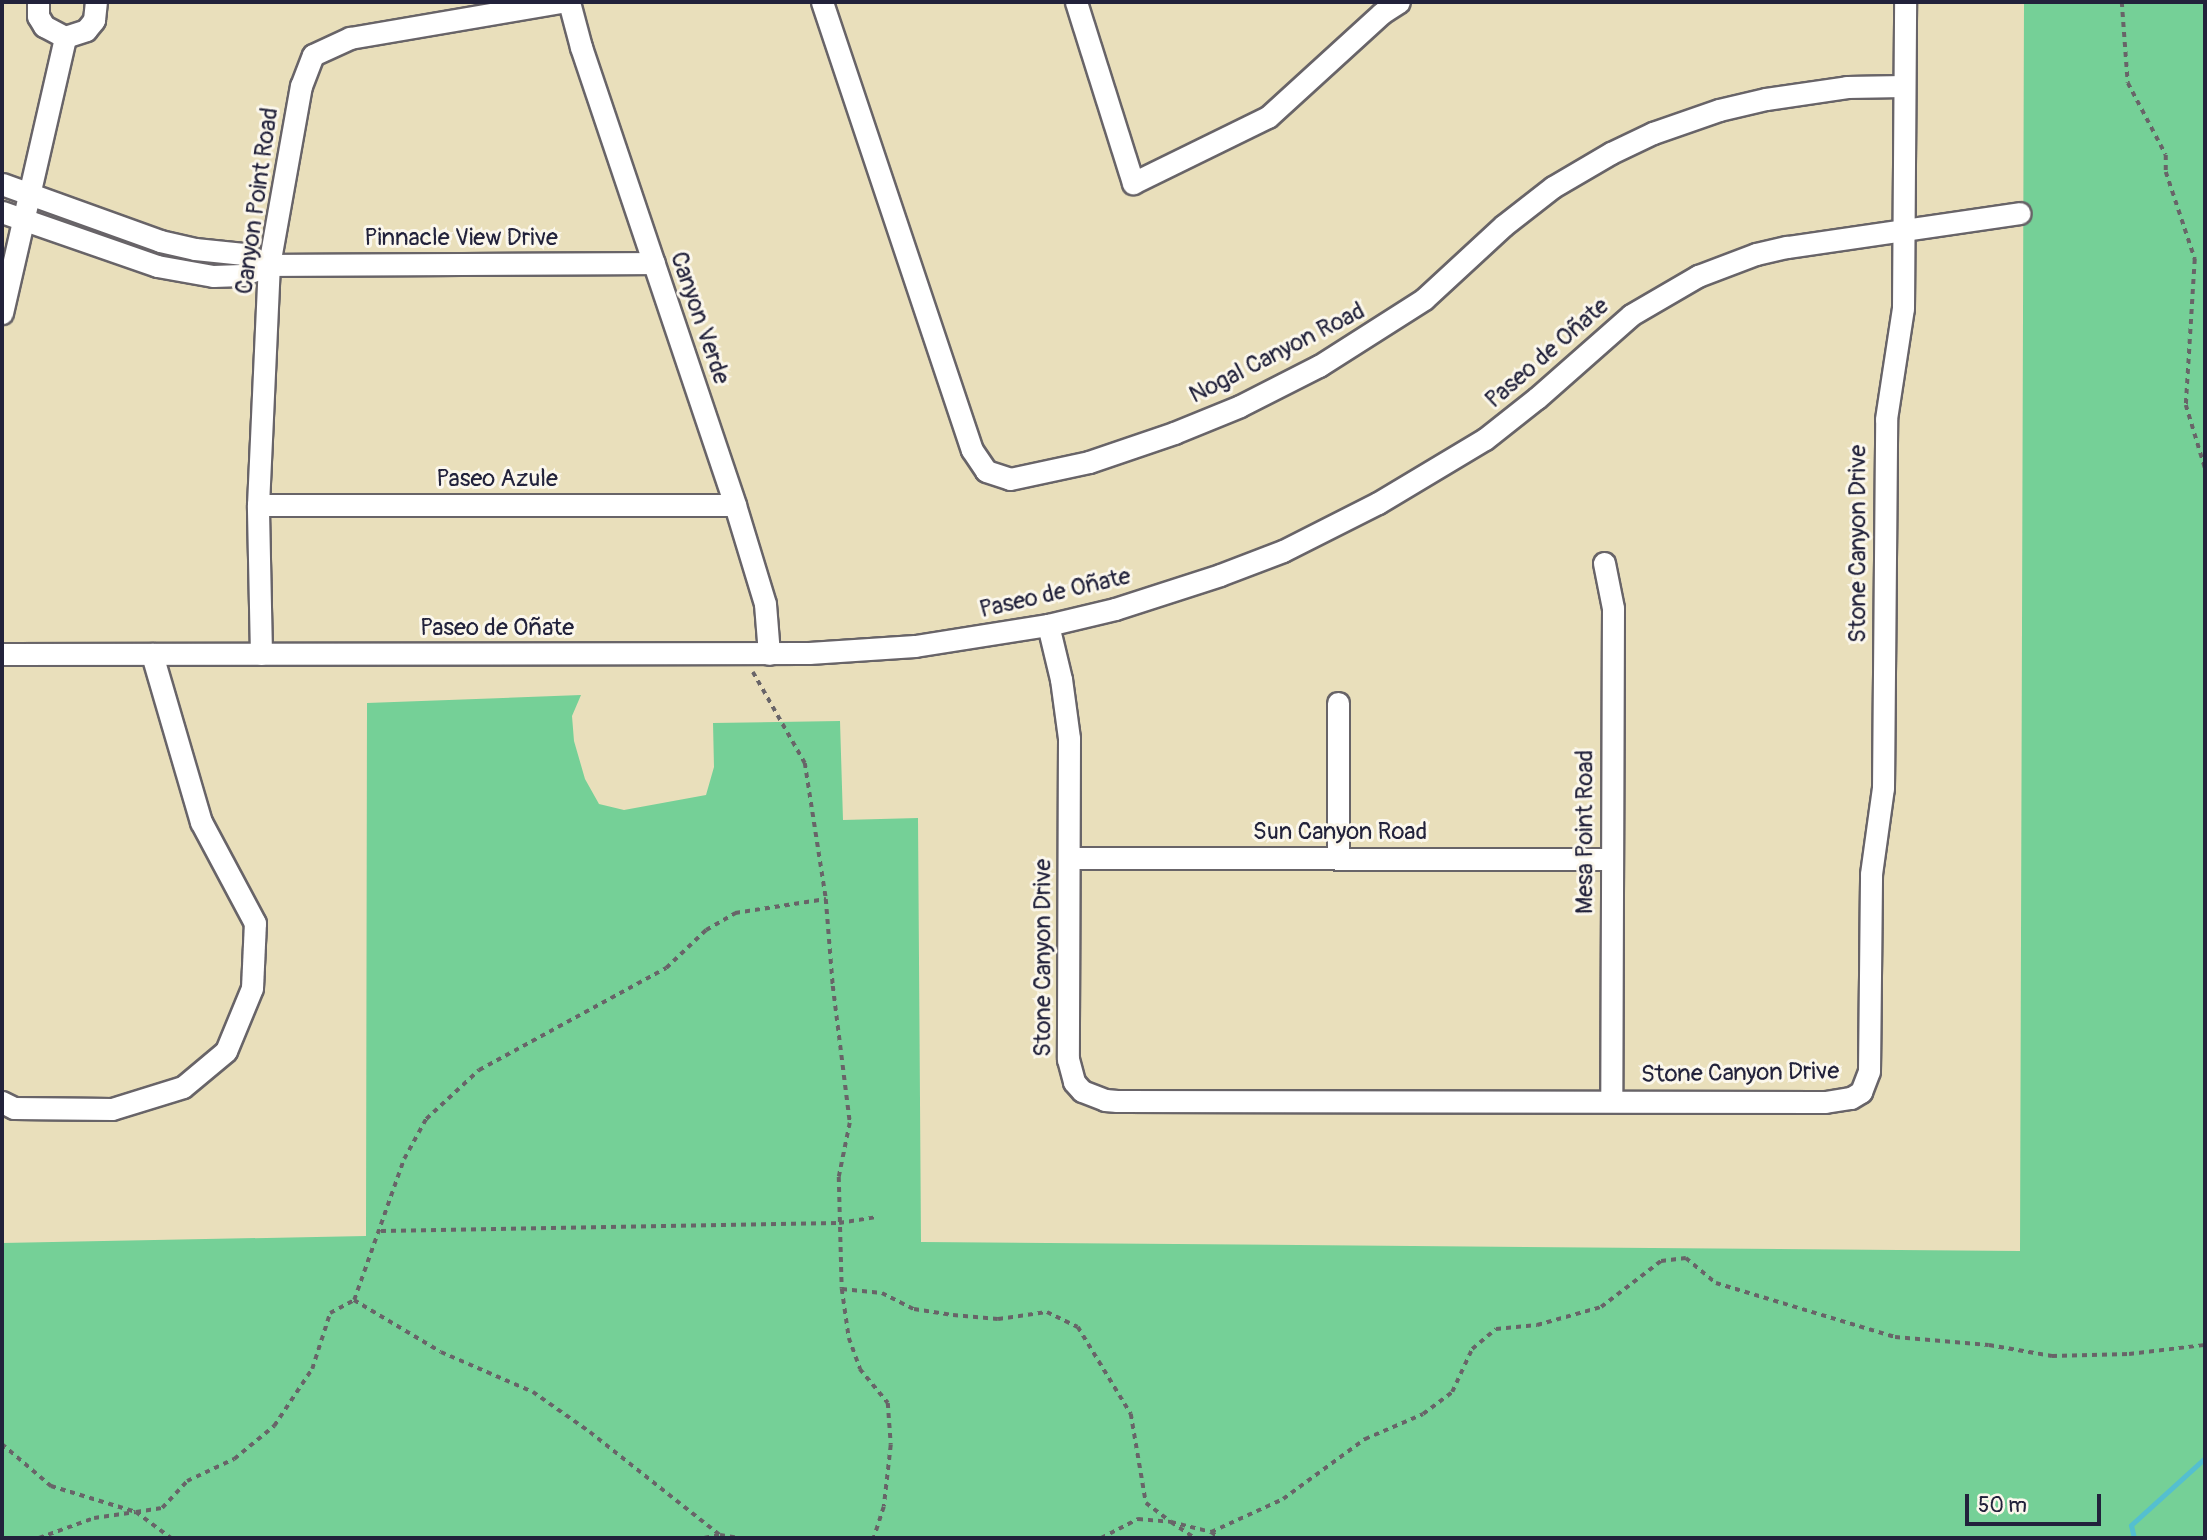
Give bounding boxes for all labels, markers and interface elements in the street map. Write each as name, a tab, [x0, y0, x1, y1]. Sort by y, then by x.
street label: Canyon Point Road	[230, 106, 284, 296]
street label: Pinnacle View Drive	[364, 224, 558, 252]
street label: Canyon Verde	[664, 248, 736, 388]
street label: Paseo de Oñate	[1479, 292, 1615, 414]
street label: Nogal Canyon Road	[1184, 296, 1370, 410]
street label: Stone Canyon Drive	[1844, 445, 1872, 643]
street label: Paseo Azule	[436, 465, 558, 493]
street label: Paseo de Oñate	[977, 562, 1133, 624]
street label: Paseo de Oñate	[420, 614, 574, 642]
street label: Mesa Point Road	[1571, 750, 1599, 914]
street label: Sun Canyon Road	[1253, 818, 1427, 846]
street label: Stone Canyon Drive	[1029, 859, 1057, 1057]
street label: Stone Canyon Drive	[1641, 1057, 1839, 1089]
scale bar	[1969, 1480, 2106, 1524]
text: 50 m	[1978, 1492, 2027, 1519]

